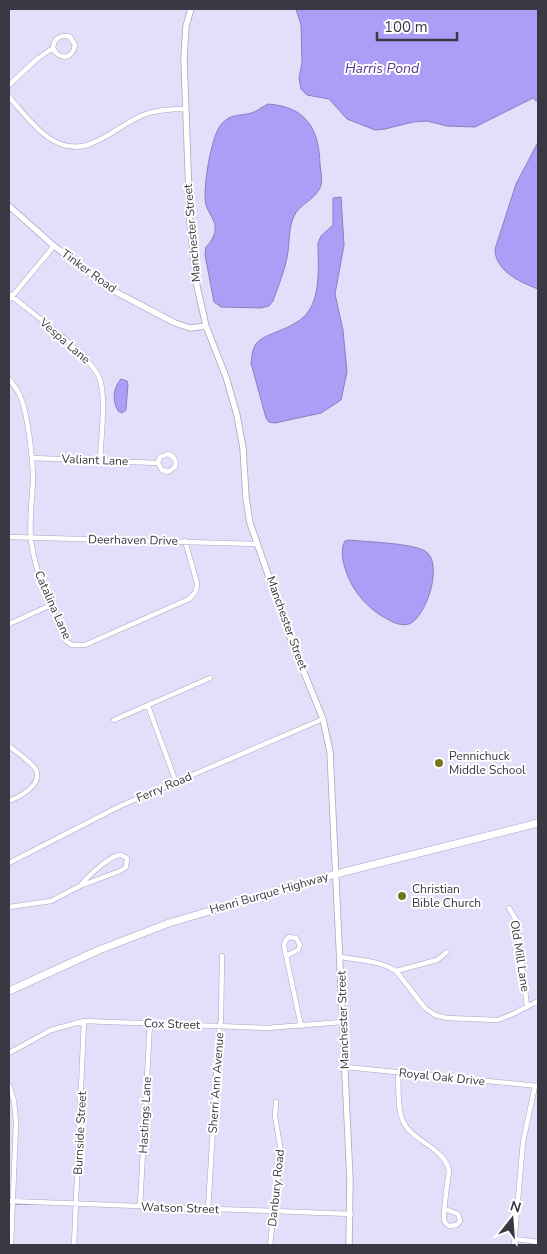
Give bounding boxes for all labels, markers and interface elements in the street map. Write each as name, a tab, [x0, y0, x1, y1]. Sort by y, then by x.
scale bar	[377, 10, 457, 42]
text: 100 m	[384, 17, 428, 37]
water label: Harris Pond	[345, 59, 420, 78]
street label: Manchester Street	[180, 182, 204, 283]
street label: Tinker Road	[58, 246, 120, 296]
street label: Vespa Lane	[36, 314, 94, 367]
street label: Valiant Lane	[60, 451, 129, 469]
street label: Deerhaven Drive	[88, 531, 178, 549]
street label: Catalina Lane	[31, 568, 75, 642]
street label: Manchester Street	[263, 574, 312, 673]
place label: Pennichuck Middle School	[449, 748, 526, 778]
marker: Pennichuck Middle School	[433, 757, 445, 769]
street label: Ferry Road	[134, 768, 194, 806]
street label: Henri Burque Highway	[208, 868, 331, 918]
place label: Christian Bible Church	[412, 881, 481, 911]
marker: Christian Bible Church	[396, 890, 408, 902]
street label: Old Mill Lane	[506, 919, 534, 993]
street label: Manchester Street	[333, 970, 353, 1070]
street label: Cox Street	[144, 1015, 201, 1033]
street label: Sherri Ann Avenue	[204, 1032, 228, 1134]
street label: Royal Oak Drive	[398, 1065, 486, 1089]
street label: Hastings Lane	[135, 1076, 155, 1154]
street label: Burnside Street	[70, 1090, 90, 1175]
street label: Danbury Road	[264, 1149, 288, 1227]
north arrow	[487, 1194, 537, 1244]
text: N	[508, 1196, 523, 1218]
street label: Watson Street	[141, 1199, 220, 1217]

